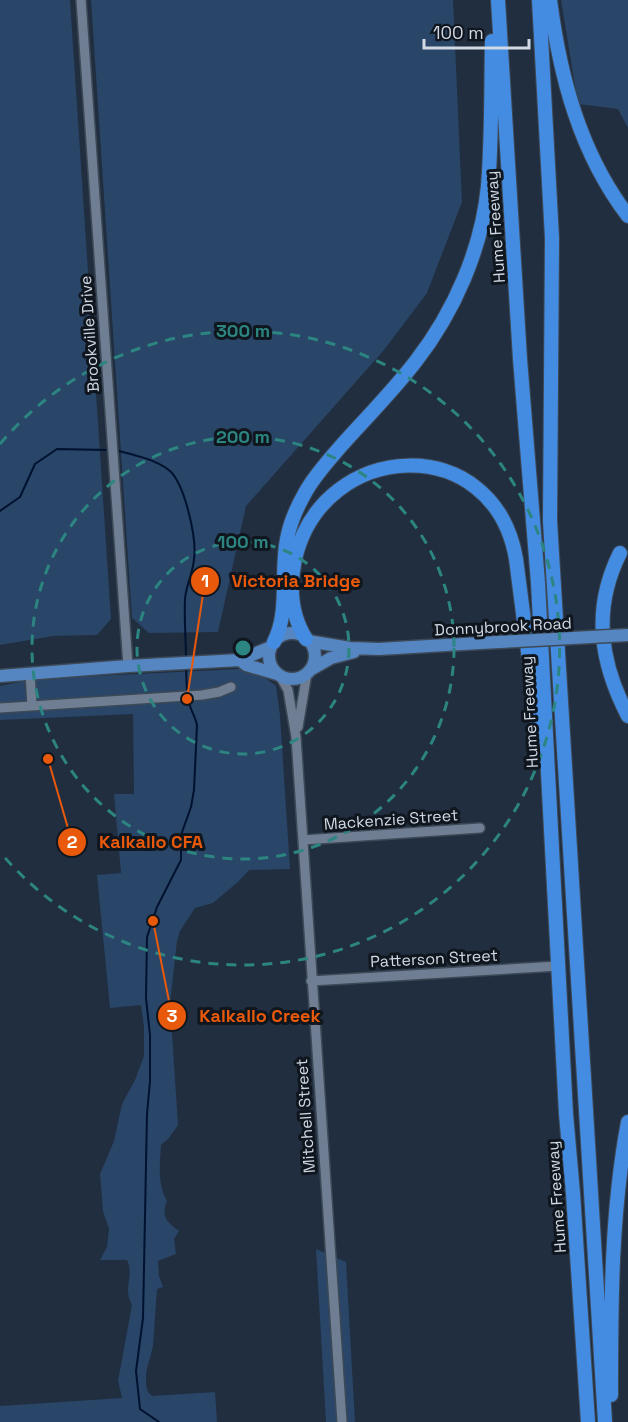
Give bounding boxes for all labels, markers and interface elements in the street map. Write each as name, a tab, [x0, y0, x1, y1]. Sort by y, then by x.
scale bar	[424, 12, 529, 50]
text: 100 m	[433, 21, 484, 44]
street label: Hume Freeway	[481, 170, 510, 284]
street label: Brookville Drive	[75, 275, 104, 393]
text: 300 m	[216, 319, 270, 342]
text: 200 m	[216, 425, 270, 448]
text: 100 m	[217, 530, 269, 553]
callout: Victoria Bridge	[190, 563, 373, 599]
text: 1	[201, 569, 209, 592]
text: Victoria Bridge	[231, 569, 361, 592]
street label: Donnybrook Road	[434, 612, 572, 641]
centre of rings	[233, 638, 253, 658]
street label: Hume Freeway	[516, 655, 543, 769]
street label: Mackenzie Street	[323, 804, 459, 835]
callout: Kalkallo CFA	[57, 824, 215, 860]
text: 2	[67, 830, 78, 853]
text: Kalkallo CFA	[99, 830, 203, 853]
street label: Patterson Street	[370, 945, 498, 972]
callout: Kalkallo Creek	[157, 998, 333, 1034]
text: 3	[167, 1004, 178, 1027]
text: Kalkallo Creek	[199, 1004, 321, 1027]
street label: Mitchell Street	[291, 1058, 320, 1174]
street label: Hume Freeway	[542, 1140, 571, 1254]

